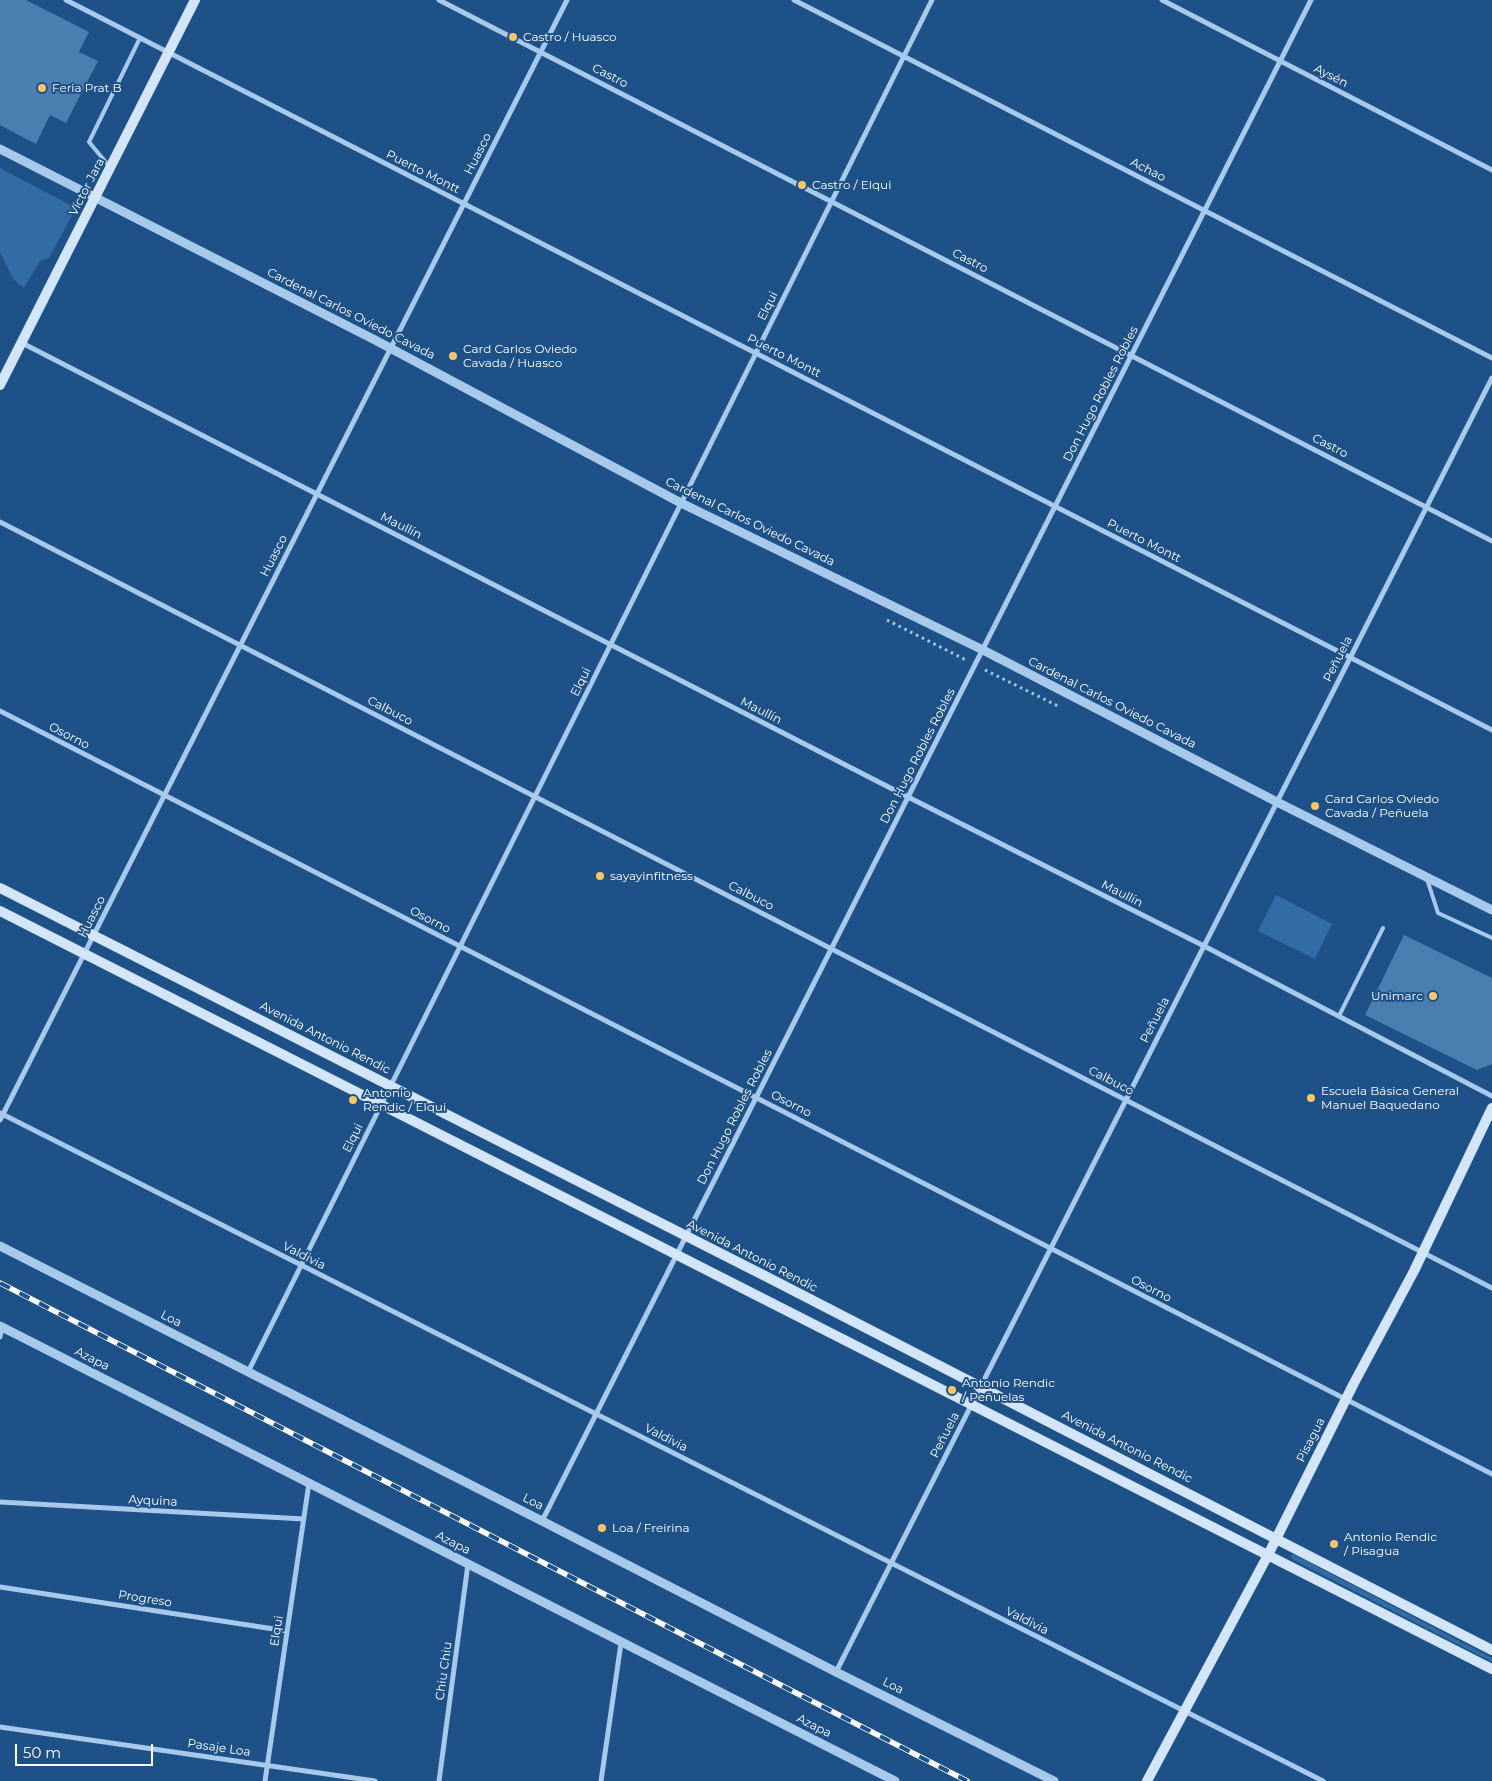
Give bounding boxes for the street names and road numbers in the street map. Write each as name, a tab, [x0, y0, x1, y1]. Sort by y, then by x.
street label: Castro	[590, 61, 630, 91]
street label: Aysén	[1312, 61, 1350, 91]
street label: Huasco	[461, 131, 495, 177]
street label: Puerto Montt	[384, 147, 462, 197]
street label: Achao	[1128, 155, 1168, 185]
street label: Víctor Jara	[66, 156, 108, 218]
street label: Castro	[950, 246, 990, 276]
street label: Cardenal Carlos Oviedo Cavada	[264, 265, 438, 363]
street label: Elqui	[755, 289, 781, 323]
street label: Don Hugo Robles Robles	[1061, 324, 1141, 464]
street label: Puerto Montt	[745, 331, 823, 381]
street label: Castro	[1310, 431, 1350, 461]
street label: Cardenal Carlos Oviedo Cavada	[663, 475, 837, 569]
street label: Maullín	[378, 510, 424, 542]
street label: Puerto Montt	[1105, 516, 1183, 566]
street label: Huasco	[257, 533, 291, 579]
street label: Peñuela	[1320, 634, 1356, 684]
street label: Cardenal Carlos Oviedo Cavada	[1025, 654, 1199, 752]
street label: Elqui	[568, 665, 594, 699]
street label: Don Hugo Robles Robles	[878, 686, 958, 826]
street label: Calbuco	[365, 693, 415, 729]
street label: Maullín	[738, 695, 784, 727]
street label: Osorno	[46, 720, 92, 752]
street label: Calbuco	[726, 878, 776, 914]
street label: Maullín	[1099, 878, 1145, 910]
street label: Huasco	[75, 894, 109, 940]
street label: Osorno	[407, 904, 453, 936]
street label: Peñuela	[1137, 995, 1173, 1045]
street label: Avenida Antonio Rendic	[257, 999, 393, 1077]
street label: Don Hugo Robles Robles	[695, 1047, 775, 1187]
street label: Calbuco	[1086, 1063, 1136, 1099]
street label: Osorno	[768, 1088, 814, 1120]
street label: Elqui	[340, 1121, 366, 1155]
street label: Avenida Antonio Rendic	[684, 1217, 820, 1295]
street label: Valdivia	[280, 1239, 328, 1273]
street label: Osorno	[1128, 1273, 1174, 1305]
street label: Loa	[158, 1308, 184, 1330]
street label: Azapa	[72, 1344, 112, 1374]
street label: Avenida Antonio Rendic	[1059, 1408, 1195, 1486]
street label: Peñuela	[927, 1410, 963, 1460]
street label: Pisagua	[1294, 1415, 1328, 1465]
street label: Valdivia	[642, 1421, 690, 1455]
street label: Loa	[520, 1491, 546, 1513]
street label: Ayquina	[128, 1493, 178, 1509]
street label: Azapa	[433, 1528, 473, 1558]
street label: Progreso	[117, 1588, 173, 1610]
street label: Valdivia	[1003, 1604, 1051, 1638]
street label: Elqui	[267, 1615, 287, 1647]
street label: Chiu Chiu	[433, 1641, 455, 1701]
street label: Loa	[880, 1675, 906, 1697]
street label: Azapa	[794, 1711, 834, 1741]
street label: Pasaje Loa	[186, 1736, 252, 1760]

